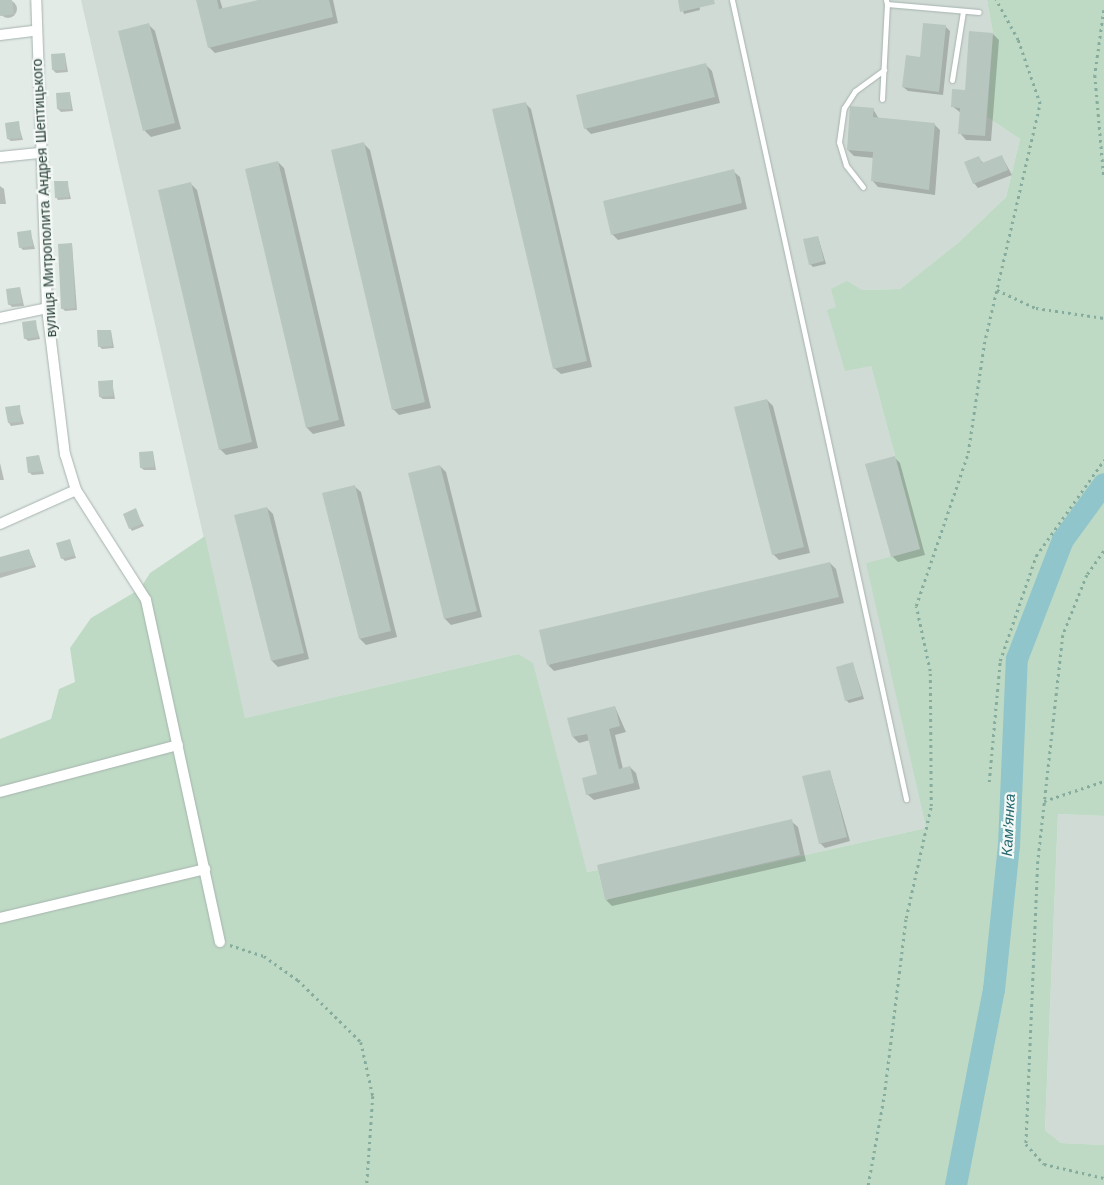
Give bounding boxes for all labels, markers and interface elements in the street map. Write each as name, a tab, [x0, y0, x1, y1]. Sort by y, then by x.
street label: вулиця Митрополита Андрея Шептицького	[28, 58, 60, 338]
water label: Кам'янка	[998, 793, 1020, 857]

